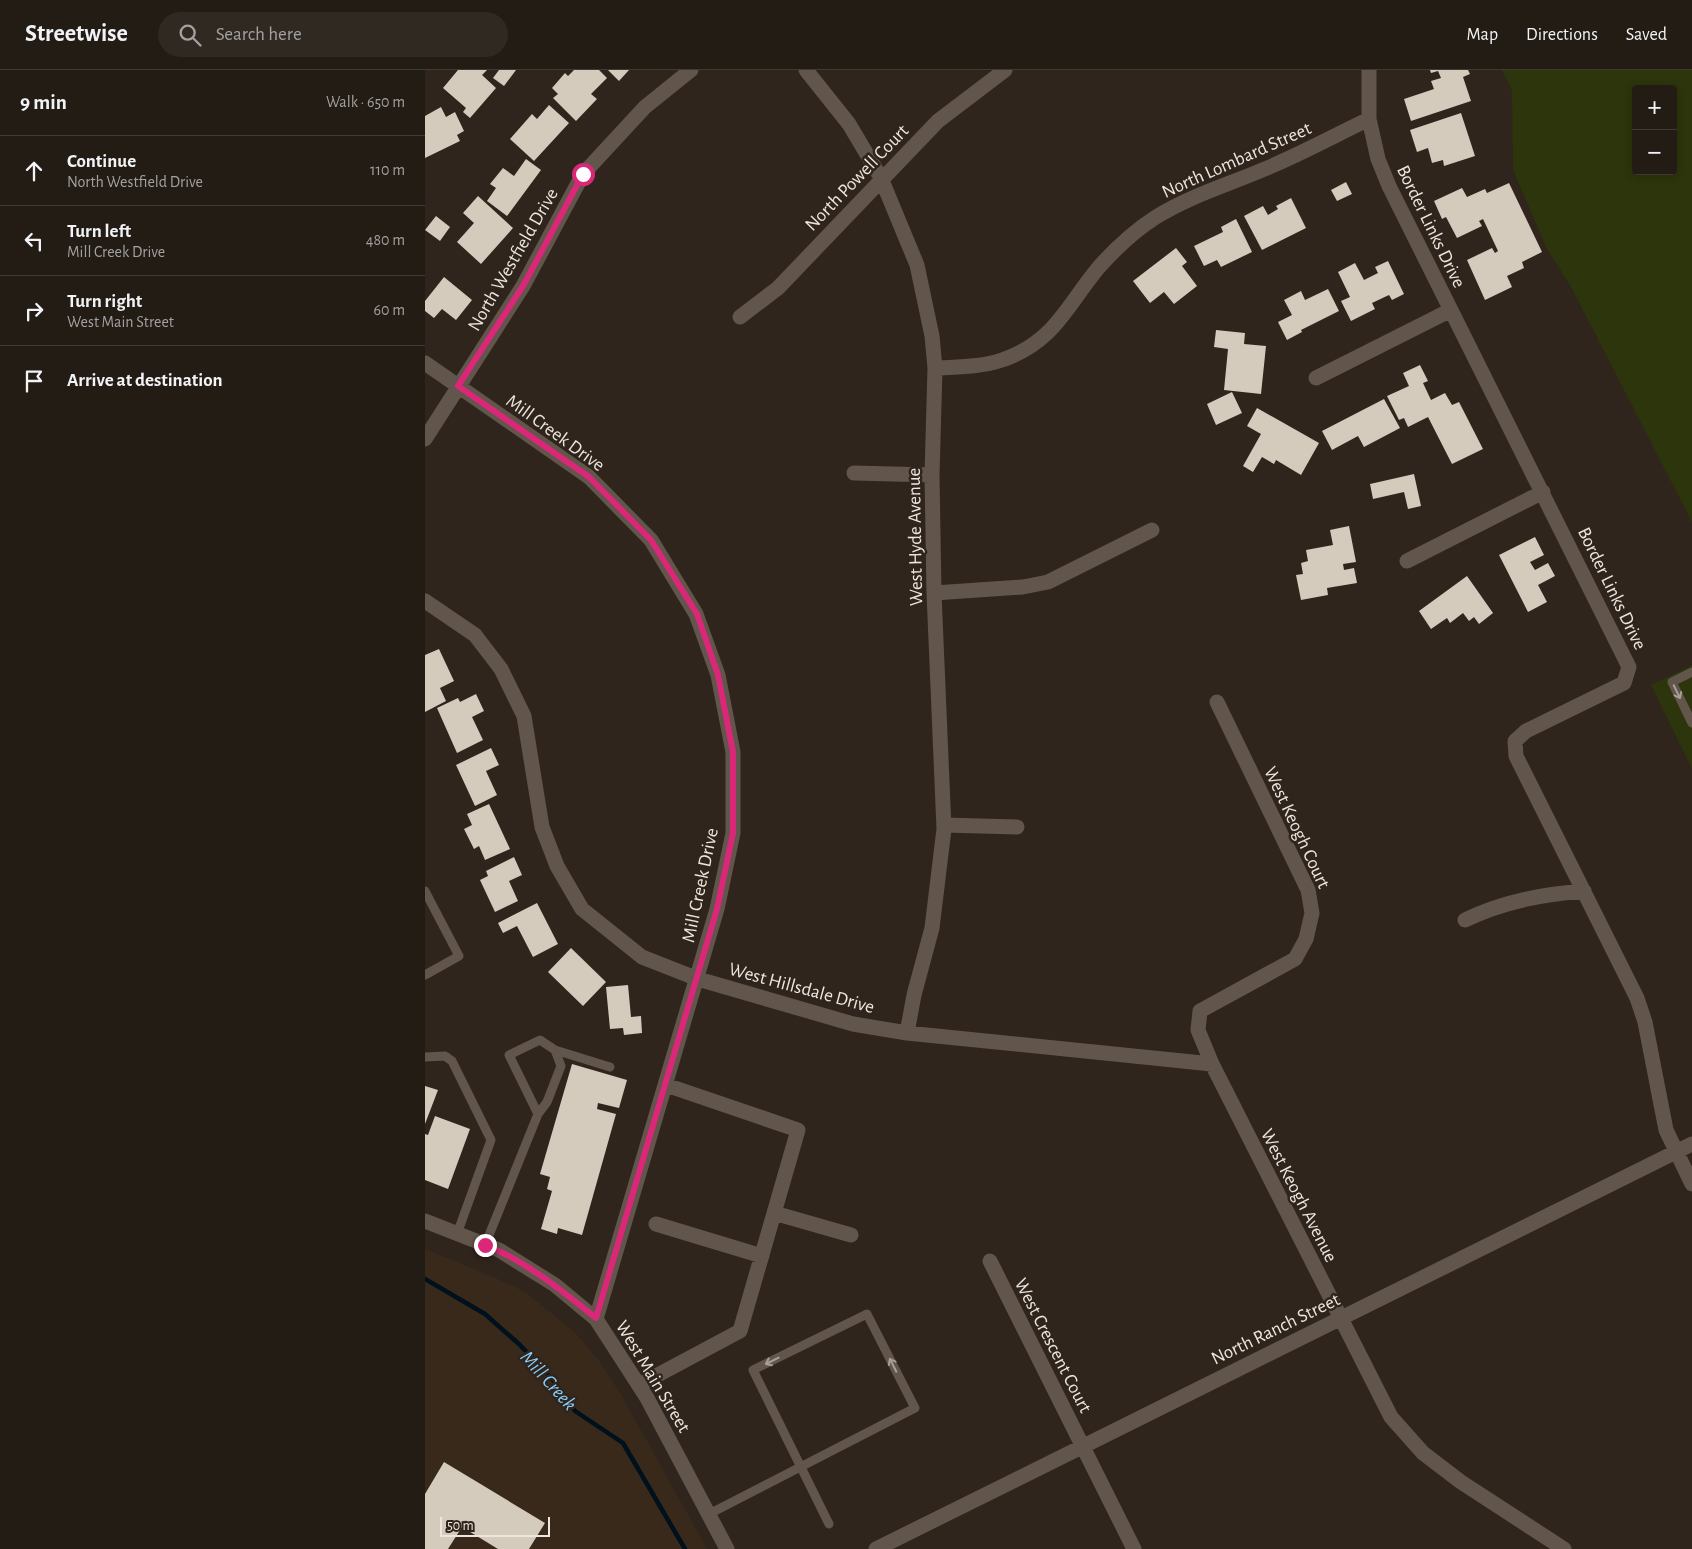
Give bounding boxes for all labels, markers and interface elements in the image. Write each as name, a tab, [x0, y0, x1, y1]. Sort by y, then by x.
search box	[158, 12, 508, 57]
icon: search	[176, 21, 204, 49]
text: Streetwise	[25, 22, 128, 46]
text: Search here	[216, 25, 302, 44]
text: Map	[1467, 26, 1498, 44]
text: Directions	[1526, 26, 1598, 44]
text: Saved	[1626, 26, 1667, 44]
map controls	[1632, 85, 1677, 175]
button: +	[1632, 85, 1677, 130]
text: 9 min	[20, 92, 67, 113]
text: Walk · 650 m	[326, 94, 405, 110]
street label: North Lombard Street	[1159, 119, 1314, 202]
street label: North Powell Court	[802, 121, 912, 235]
button: −	[1632, 130, 1677, 175]
text: Continue	[67, 152, 136, 171]
icon: ahead	[20, 157, 48, 185]
text: 110 m	[370, 162, 405, 178]
street label: Border Links Drive	[1393, 162, 1469, 291]
route start	[572, 163, 595, 186]
text: North Westfield Drive	[67, 174, 203, 190]
street label: North Westfield Drive	[465, 185, 562, 334]
text: Turn left	[67, 222, 131, 241]
icon: left	[20, 227, 48, 255]
text: 480 m	[366, 232, 405, 248]
text: Mill Creek Drive	[67, 244, 165, 260]
text: Turn right	[67, 292, 142, 311]
icon: right	[20, 297, 48, 325]
text: 60 m	[374, 302, 405, 318]
text: West Main Street	[67, 314, 174, 330]
icon: arrive	[20, 367, 48, 395]
text: Arrive at destination	[67, 371, 223, 390]
street label: Mill Creek Drive	[502, 391, 608, 475]
street label: West Hyde Avenue	[905, 468, 926, 606]
street label: Border Links Drive	[1574, 524, 1650, 653]
one-way arrow	[1672, 685, 1682, 700]
street label: West Keogh Court	[1260, 764, 1333, 891]
street label: Mill Creek Drive	[679, 826, 722, 944]
street label: West Hillsdale Drive	[727, 960, 876, 1017]
street label: West Keogh Avenue	[1257, 1126, 1340, 1265]
route end	[474, 1234, 497, 1257]
street label: West Crescent Court	[1011, 1275, 1095, 1416]
street label: North Ranch Street	[1208, 1290, 1343, 1369]
street label: West Main Street	[612, 1317, 694, 1436]
water label: Mill Creek	[517, 1347, 580, 1414]
one-way arrow	[765, 1357, 780, 1366]
one-way arrow	[888, 1358, 897, 1373]
scale bar	[440, 1514, 550, 1537]
text: 50 m	[447, 1519, 474, 1533]

